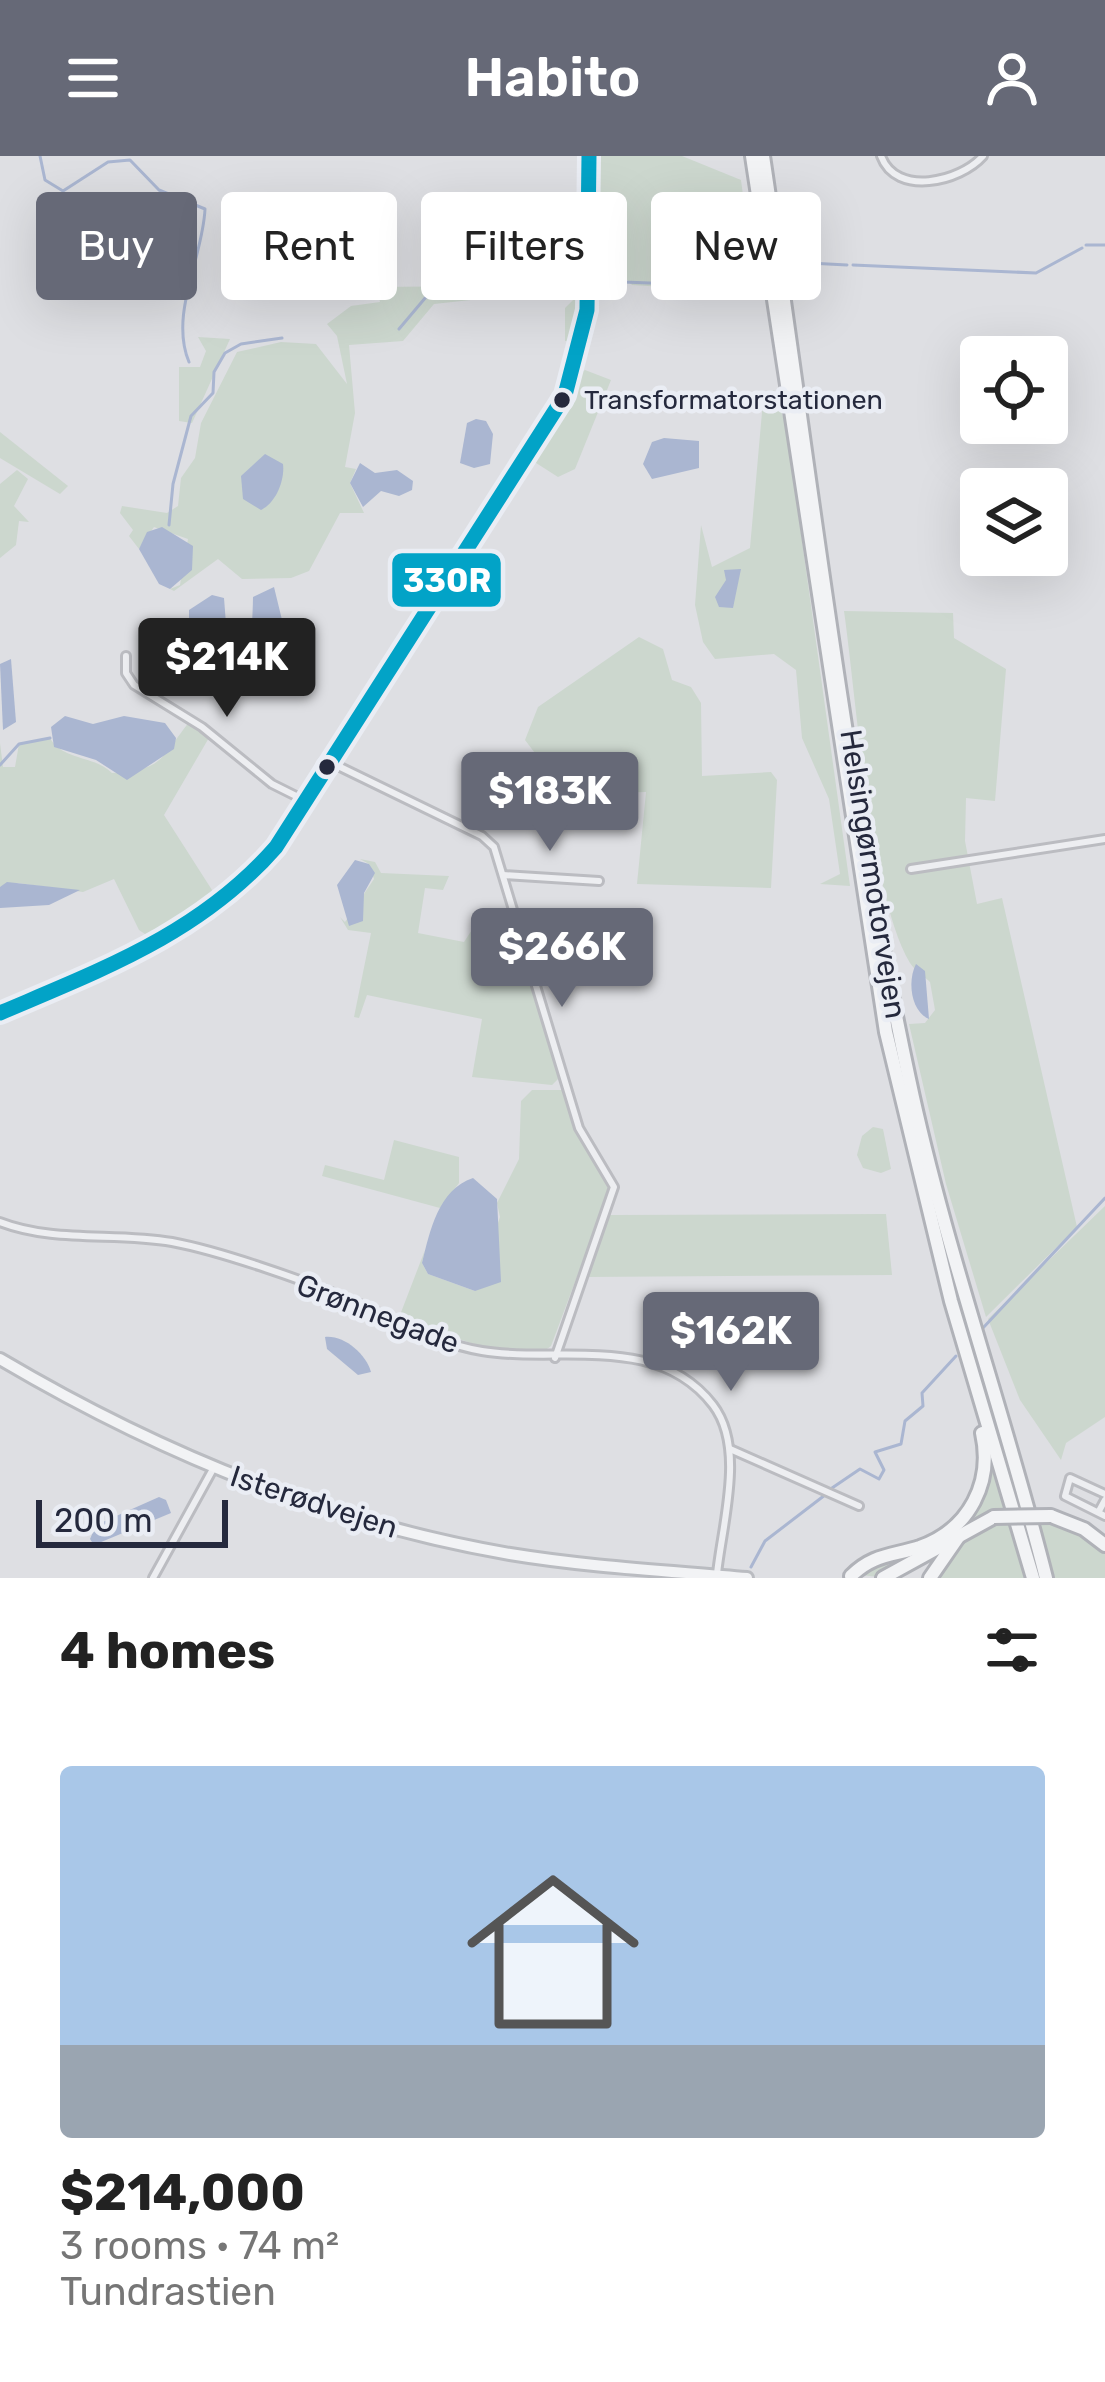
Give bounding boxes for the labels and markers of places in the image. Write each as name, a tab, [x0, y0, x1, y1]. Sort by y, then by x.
place label: Transformatorstationen	[584, 384, 883, 416]
marker: Transformatorstationen	[551, 389, 573, 411]
pin: $214K	[143, 618, 311, 720]
pin: $183K	[466, 752, 634, 854]
unlabelled marker	[316, 756, 338, 778]
pin: $266K	[478, 908, 646, 1010]
pin: $162K	[647, 1292, 815, 1394]

